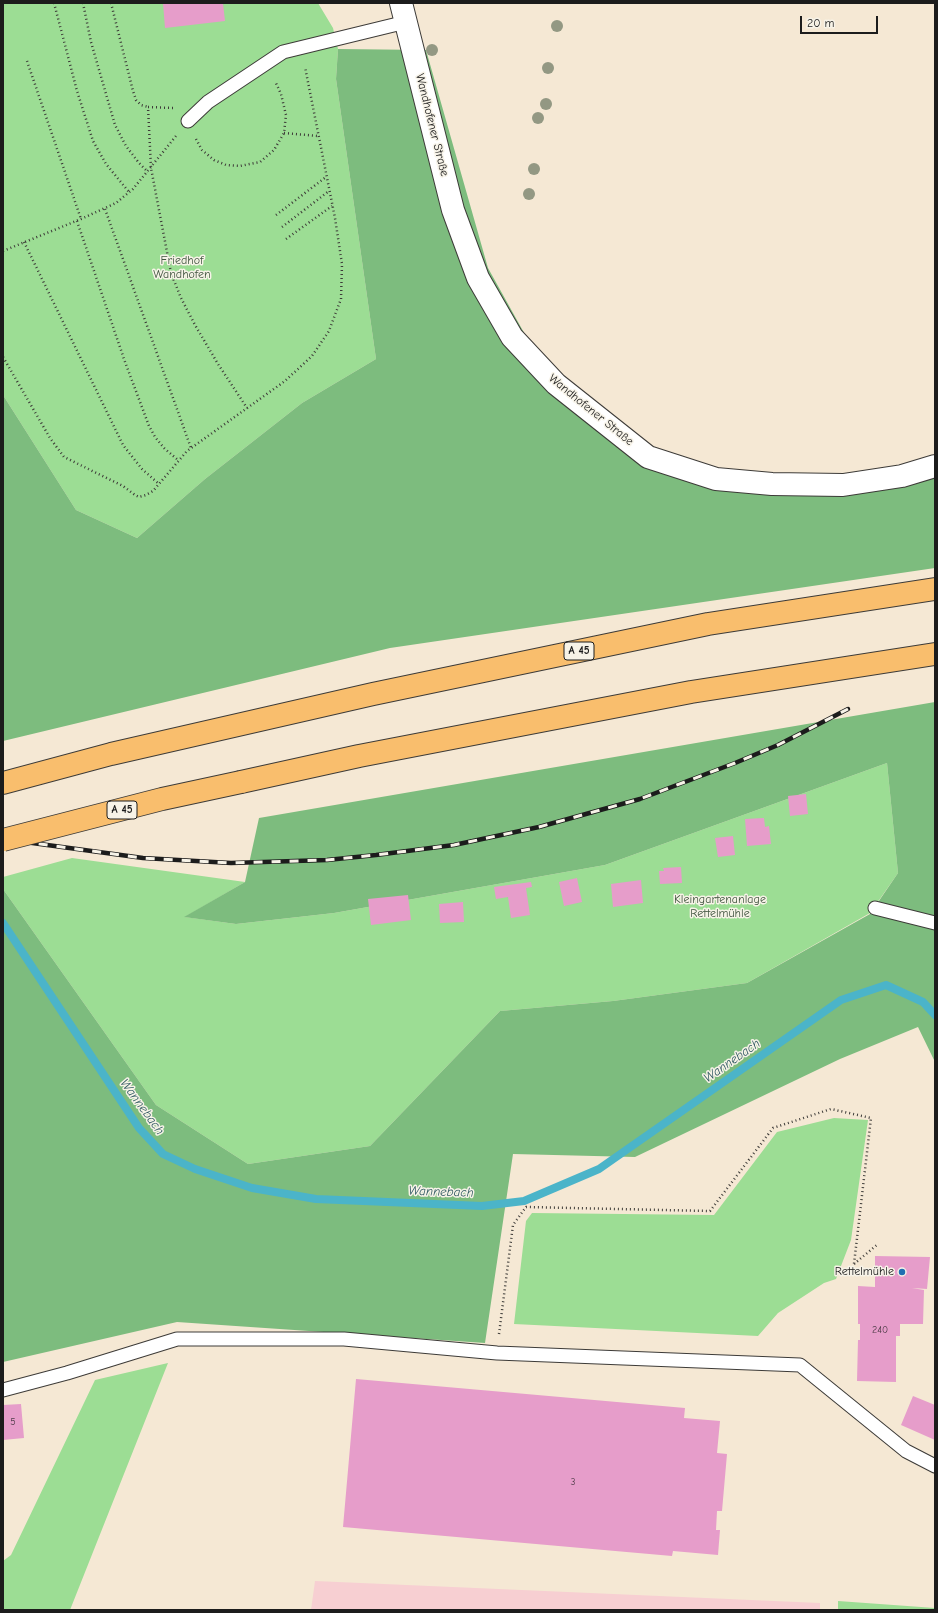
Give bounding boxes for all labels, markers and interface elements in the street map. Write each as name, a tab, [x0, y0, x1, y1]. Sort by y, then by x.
scale bar	[802, 8, 880, 34]
text: 20 m	[807, 16, 835, 30]
street label: Wandhofener Straße	[412, 72, 452, 178]
park label: Friedhof Wandhofen	[153, 254, 211, 282]
street label: Wandhofener Straße	[546, 371, 636, 449]
road number: A 45	[564, 642, 594, 660]
road number: A 45	[107, 801, 137, 819]
park label: Kleingartenanlage Rettelmühle	[674, 893, 766, 921]
water label: Wannebach	[701, 1036, 763, 1086]
water label: Wannebach	[116, 1076, 168, 1138]
water label: Wannebach	[408, 1183, 474, 1201]
place label: Rettelmühle	[835, 1265, 894, 1279]
marker: Rettelmühle	[897, 1267, 907, 1277]
house number: 240	[872, 1324, 888, 1336]
house number: 5	[10, 1416, 16, 1428]
house number: 3	[570, 1476, 576, 1488]

